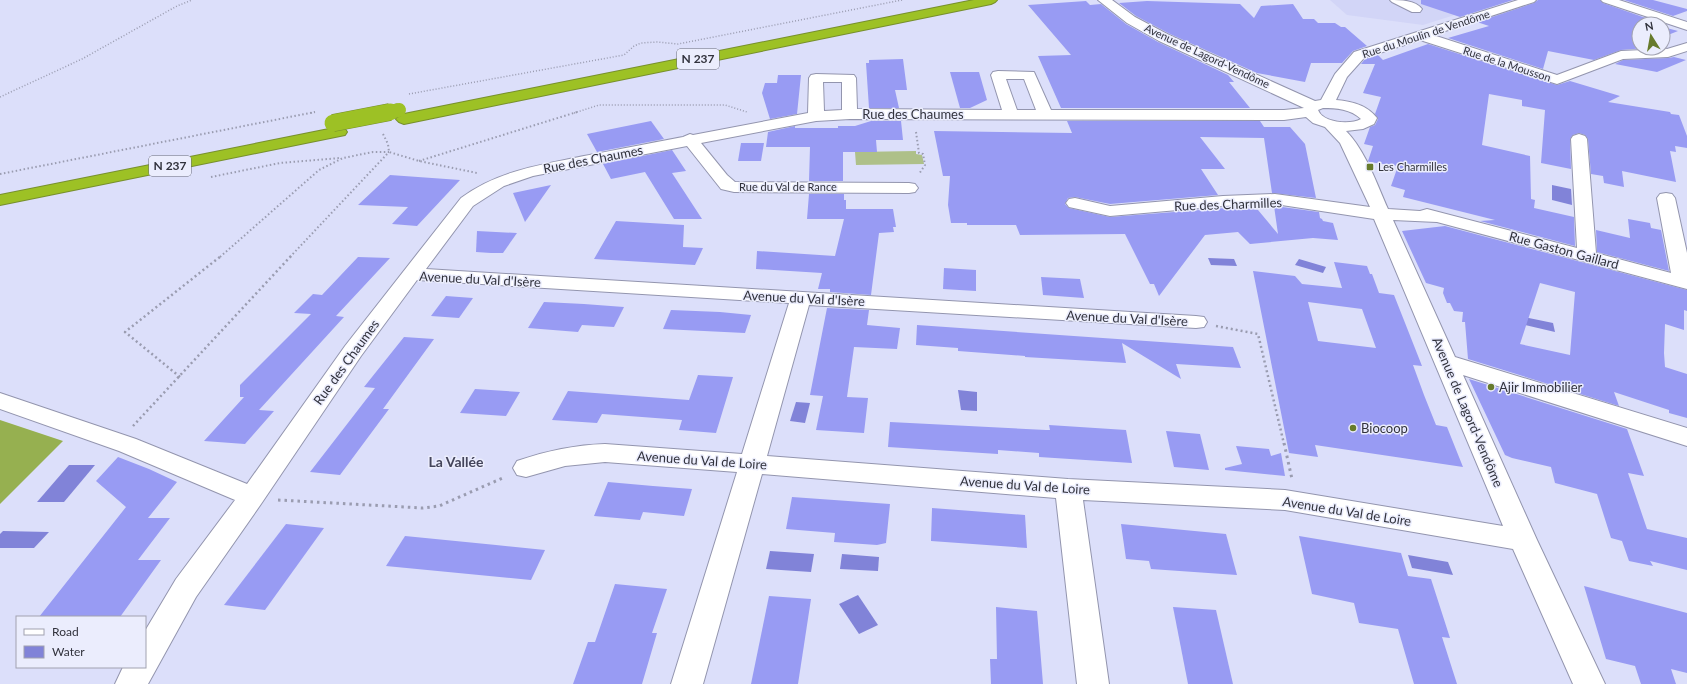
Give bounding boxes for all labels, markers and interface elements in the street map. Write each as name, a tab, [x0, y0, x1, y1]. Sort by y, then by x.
street label: Rue du Moulin de Vendôme	[1360, 7, 1491, 60]
north arrow	[1631, 16, 1671, 56]
text: N	[1644, 19, 1654, 33]
street label: Avenue de Lagord-Vendôme	[1143, 21, 1272, 90]
street label: Rue de la Mousson	[1462, 43, 1553, 84]
road number: N 237	[677, 49, 719, 69]
street label: Rue des Chaumes	[862, 106, 964, 122]
street label: Rue des Chaumes	[542, 141, 645, 177]
road number: N 237	[149, 156, 191, 176]
place label: Les Charmilles	[1378, 160, 1447, 173]
marker: Les Charmilles	[1365, 162, 1375, 172]
street label: Rue du Val de Rance	[739, 180, 837, 193]
street label: Rue des Charmilles	[1174, 194, 1283, 214]
street label: Rue Gaston Gaillard	[1507, 228, 1621, 272]
street label: Avenue du Val d'Isère	[419, 268, 541, 290]
street label: Avenue du Val d'Isère	[743, 287, 865, 309]
street label: Avenue du Val d'Isère	[1066, 307, 1188, 329]
street label: Rue des Chaumes	[310, 316, 382, 408]
street label: Avenue de Lagord-Vendôme	[1429, 335, 1507, 490]
place label: Ajir Immobilier	[1499, 379, 1583, 395]
marker: Ajir Immobilier	[1486, 382, 1496, 392]
place label: Biocoop	[1361, 420, 1408, 436]
marker: Biocoop	[1348, 423, 1358, 433]
street label: Avenue du Val de Loire	[637, 447, 768, 473]
district label: La Vallée	[429, 453, 484, 470]
street label: Avenue du Val de Loire	[960, 472, 1091, 498]
street label: Avenue du Val de Loire	[1282, 493, 1413, 529]
legend	[16, 616, 146, 668]
text: Road	[52, 624, 79, 639]
text: Water	[52, 644, 85, 659]

